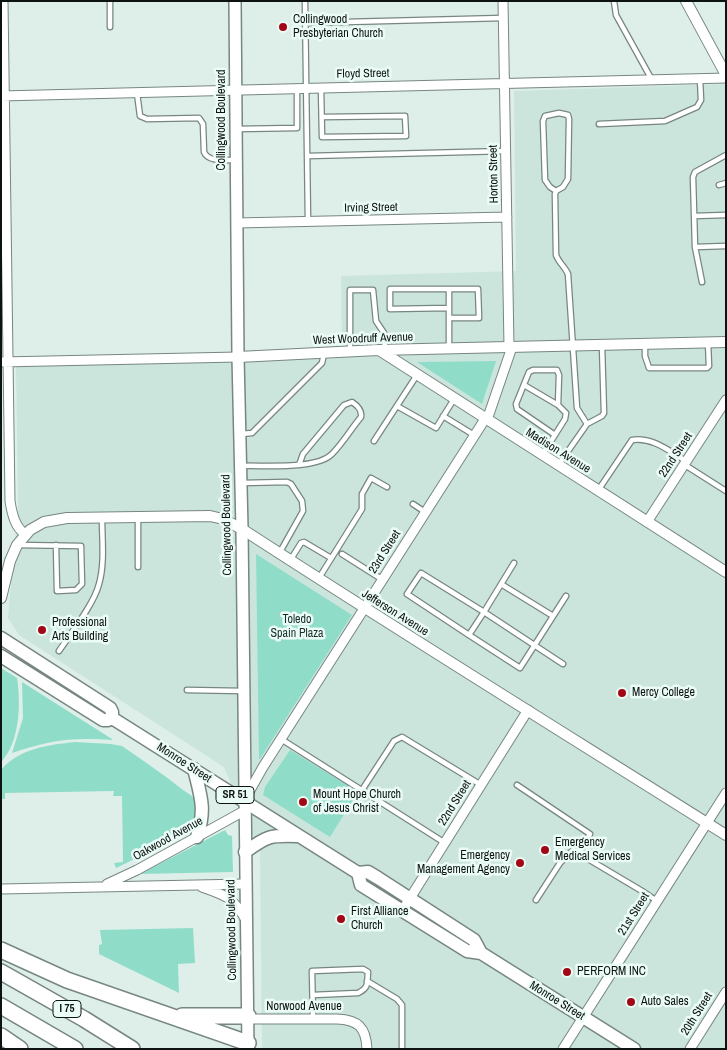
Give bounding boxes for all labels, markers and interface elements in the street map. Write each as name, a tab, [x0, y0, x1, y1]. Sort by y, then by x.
place label: Collingwood Presbyterian Church	[293, 13, 383, 41]
marker: Collingwood Presbyterian Church	[277, 21, 289, 33]
street label: Floyd Street	[336, 66, 390, 82]
street label: Collingwood Boulevard	[215, 69, 229, 171]
street label: Horton Street	[486, 145, 502, 203]
street label: Irving Street	[344, 200, 398, 216]
street label: West Woodruff Avenue	[313, 330, 413, 348]
street label: Madison Avenue	[523, 425, 593, 477]
street label: 22nd Street	[656, 430, 696, 480]
street label: Collingwood Boulevard	[219, 474, 235, 576]
street label: 23rd Street	[366, 528, 404, 576]
street label: Jefferson Avenue	[359, 587, 431, 639]
park label: Toledo Spain Plaza	[270, 613, 324, 641]
place label: Professional Arts Building	[52, 616, 108, 644]
marker: Professional Arts Building	[36, 624, 48, 636]
place label: Mercy College	[632, 686, 695, 700]
marker: Mercy College	[616, 687, 628, 699]
street label: Monroe Street	[154, 740, 214, 786]
street label: 22nd Street	[435, 778, 475, 828]
road number: SR 51	[216, 786, 254, 804]
place label: Mount Hope Church of Jesus Christ	[313, 788, 401, 816]
marker: Mount Hope Church of Jesus Christ	[297, 796, 309, 808]
street label: Oakwood Avenue	[131, 814, 205, 864]
place label: Emergency Medical Services	[555, 836, 630, 864]
marker: Emergency Medical Services	[539, 844, 551, 856]
place label: Emergency Management Agency	[417, 849, 510, 877]
marker: Emergency Management Agency	[514, 857, 526, 869]
street label: Collingwood Boulevard	[224, 879, 240, 981]
street label: 21st Street	[615, 890, 653, 938]
place label: First Alliance Church	[351, 905, 408, 933]
marker: First Alliance Church	[335, 913, 347, 925]
place label: PERFORM INC	[577, 965, 646, 979]
marker: PERFORM INC	[561, 966, 573, 978]
street label: Monroe Street	[527, 978, 587, 1024]
street label: 20th Street	[678, 990, 716, 1038]
place label: Auto Sales	[641, 995, 689, 1009]
marker: Auto Sales	[625, 996, 637, 1008]
street label: Norwood Avenue	[266, 1000, 342, 1014]
road number: I 75	[53, 1001, 81, 1018]

